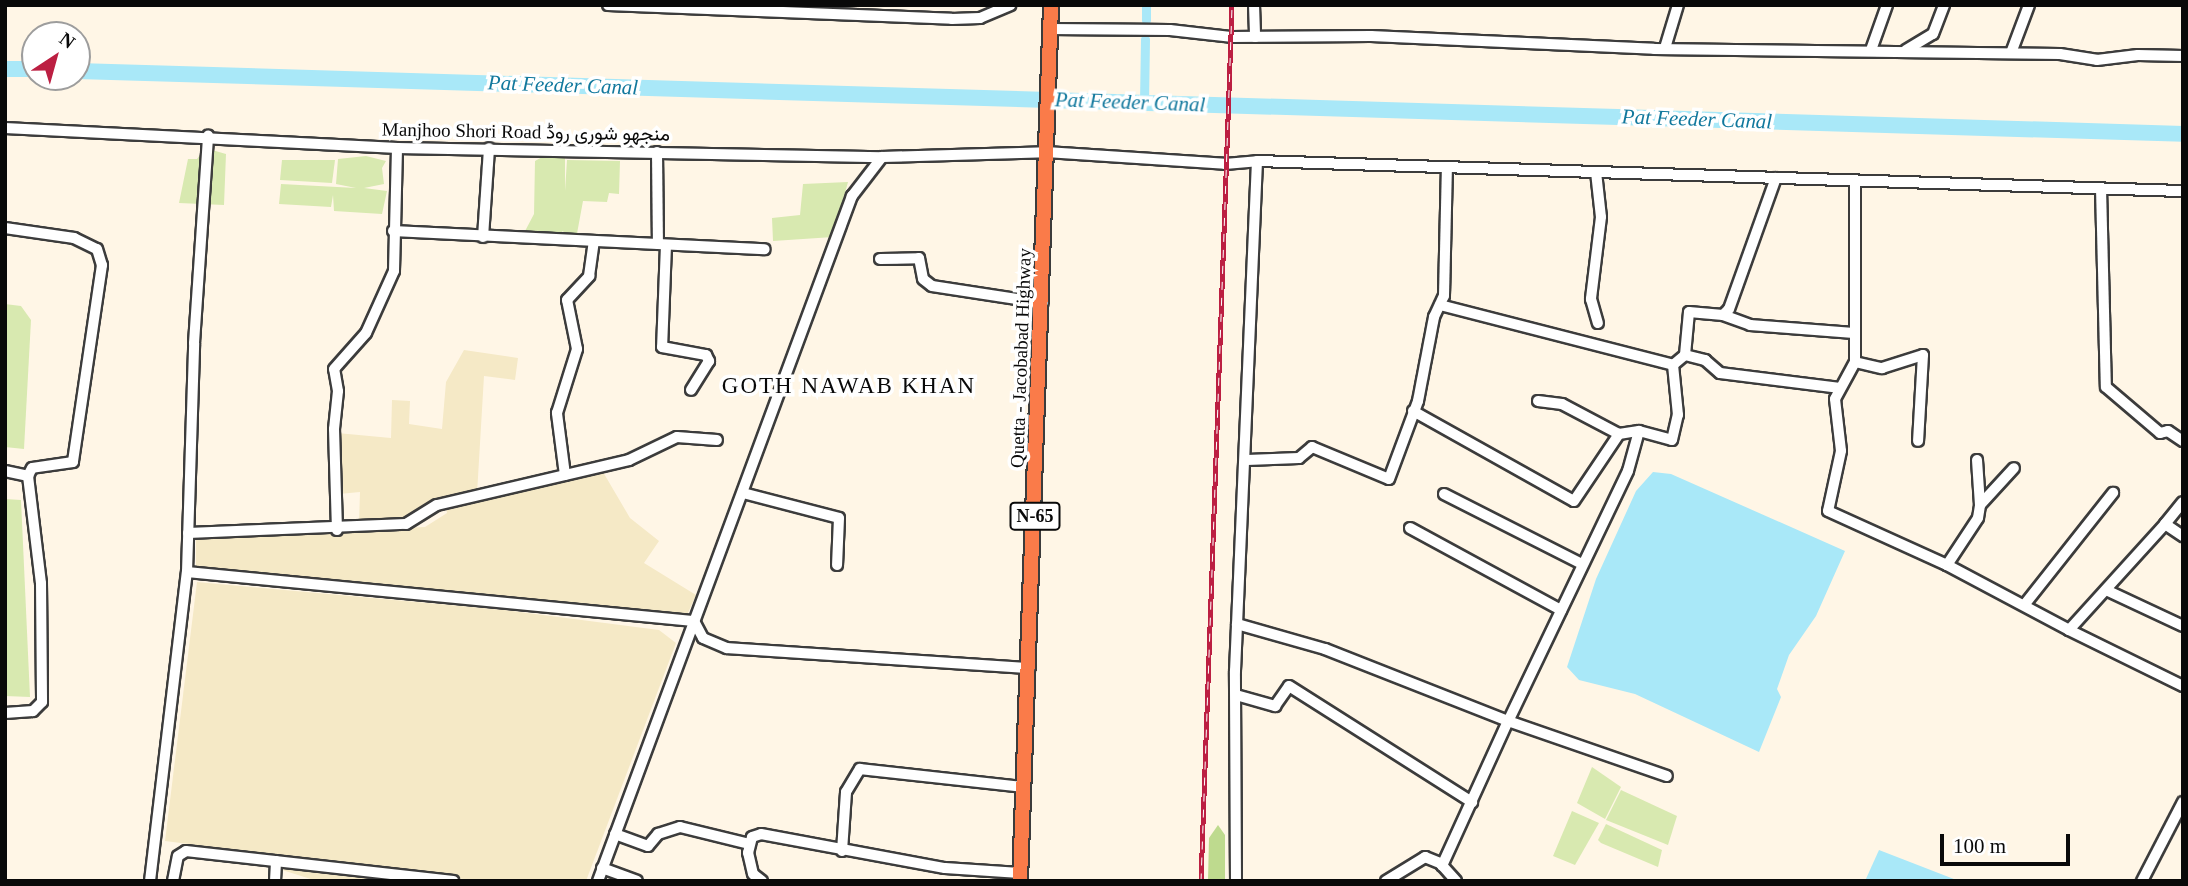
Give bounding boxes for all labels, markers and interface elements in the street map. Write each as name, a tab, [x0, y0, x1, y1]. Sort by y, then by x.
north arrow	[21, 21, 91, 91]
text: N	[56, 28, 79, 53]
water label: Pat Feeder Canal	[487, 70, 639, 100]
water label: Pat Feeder Canal	[1054, 87, 1206, 117]
water label: Pat Feeder Canal	[1621, 104, 1773, 134]
street label: Manjhoo Shori Road منجھو شوری روڈ	[382, 118, 670, 146]
street label: Quetta - Jacobabad Highway	[1006, 248, 1036, 468]
district label: GOTH NAWAB KHAN	[724, 372, 974, 400]
road number: N-65	[1009, 502, 1061, 530]
scale bar	[1943, 820, 2072, 864]
text: 100 m	[1953, 834, 2006, 858]

